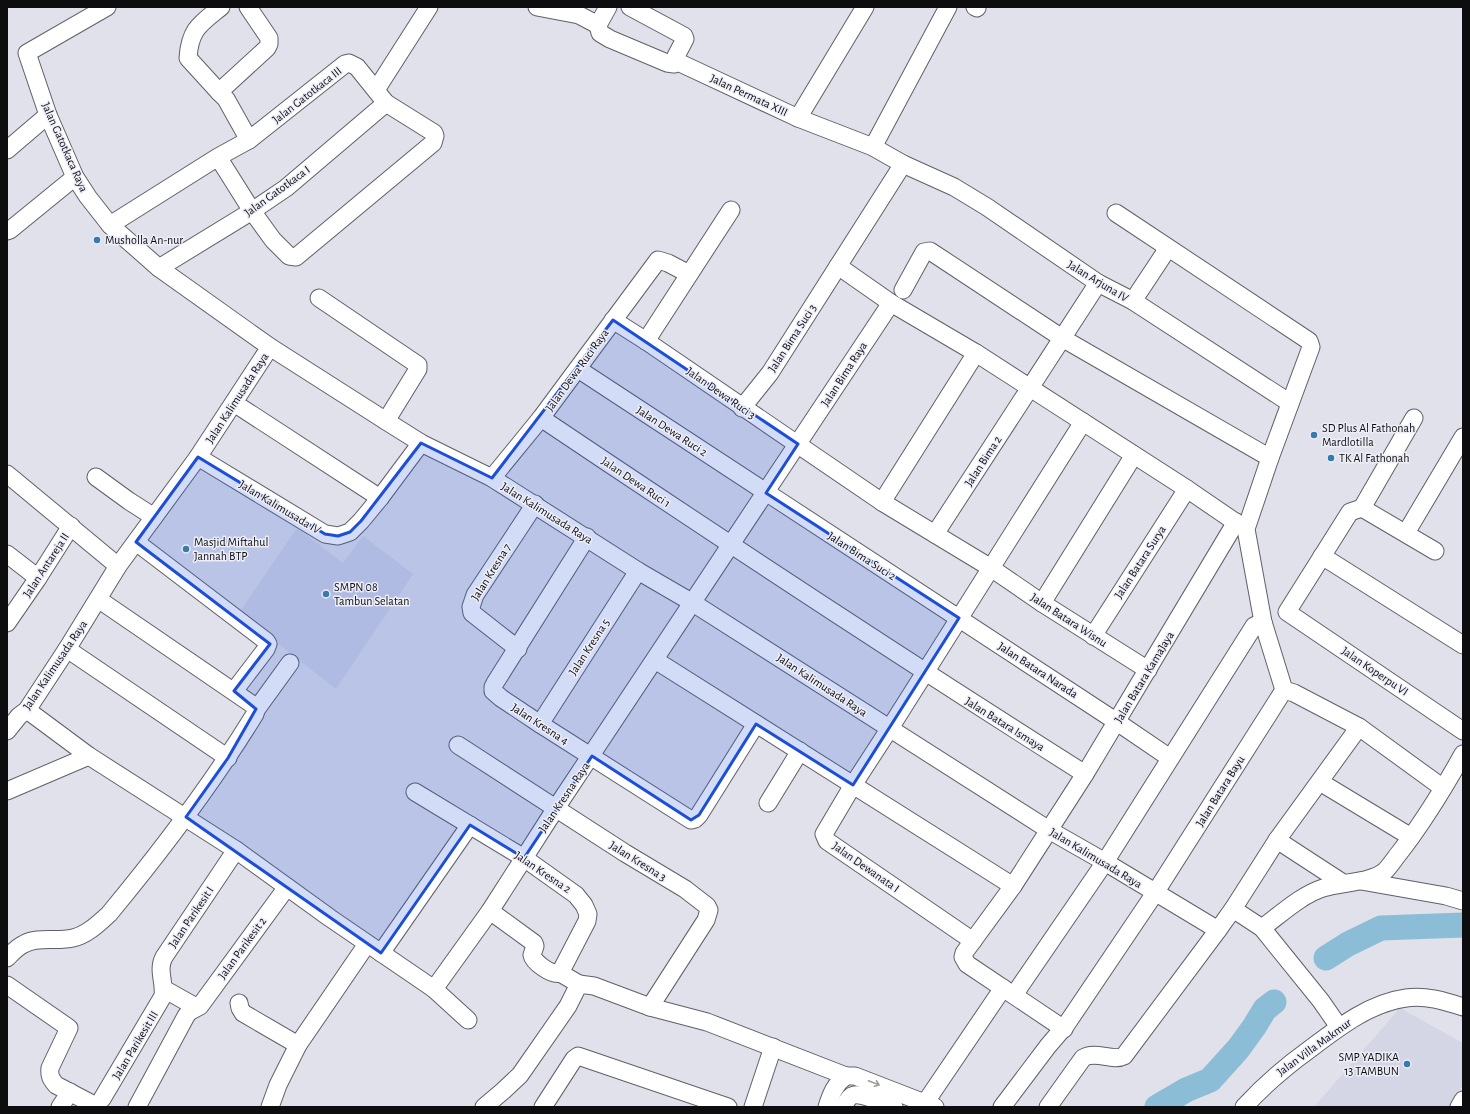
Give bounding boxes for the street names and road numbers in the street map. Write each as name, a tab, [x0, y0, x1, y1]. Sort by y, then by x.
street label: Jalan Gatotkaca III	[270, 64, 344, 126]
street label: Jalan Permata XIII	[708, 72, 790, 118]
street label: Jalan Gatotkaca Raya	[39, 100, 90, 194]
street label: Jalan Gatotkaca I	[242, 163, 312, 219]
street label: Jalan Arjuna IV	[1065, 258, 1131, 305]
street label: Jalan Bima Suci 3	[766, 302, 818, 374]
street label: Jalan Dewa Ruci Raya	[543, 326, 612, 414]
street label: Jalan Bima Raya	[819, 339, 870, 409]
street label: Jalan Kalimusada Raya	[203, 350, 272, 446]
street label: Jalan Dewa Ruci 3	[684, 365, 758, 421]
street label: Jalan Dewa Ruci 2	[634, 404, 710, 459]
street label: Jalan Bima 2	[962, 433, 1004, 488]
street label: Jalan Dewa Ruci 1	[599, 455, 673, 509]
street label: Jalan Kalimusada IV	[237, 478, 323, 536]
street label: Jalan Kalimusada Raya	[499, 480, 595, 547]
street label: Jalan Batara Surya	[1112, 523, 1169, 601]
street label: Jalan Bima Suci 2	[826, 530, 899, 583]
street label: Jalan Antareja II	[21, 531, 72, 600]
street label: Jalan Kresna 7	[469, 541, 513, 603]
street label: Jalan Batara Wisnu	[1029, 591, 1109, 649]
street label: Jalan Kresna 5	[566, 617, 612, 677]
street label: Jalan Kalimusada Raya	[21, 618, 90, 713]
street label: Jalan Batara KamaJaya	[1112, 629, 1177, 725]
street label: Jalan Batara Narada	[996, 640, 1080, 700]
street label: Jalan Koperpu VI	[1340, 644, 1410, 698]
street label: Jalan Kalimusada Raya	[774, 651, 870, 720]
street label: Jalan Batara Ismaya	[963, 695, 1047, 754]
street label: Jalan Kresna 4	[509, 701, 571, 747]
street label: Jalan Batara Bayu	[1193, 753, 1247, 829]
street label: Jalan Kresna Raya	[536, 759, 593, 835]
street label: Jalan Kalimusada Raya	[1047, 826, 1145, 891]
street label: Jalan Kresna 3	[607, 839, 669, 883]
street label: Jalan Dewanata I	[830, 840, 902, 894]
street label: Jalan Kresna 2	[513, 849, 574, 895]
street label: Jalan Parikesit I	[166, 884, 216, 950]
street label: Jalan Parikesit 2	[216, 914, 269, 981]
street label: Jalan Parikesit III	[110, 1009, 160, 1081]
street label: Jalan Villa Makmur	[1275, 1016, 1353, 1078]

